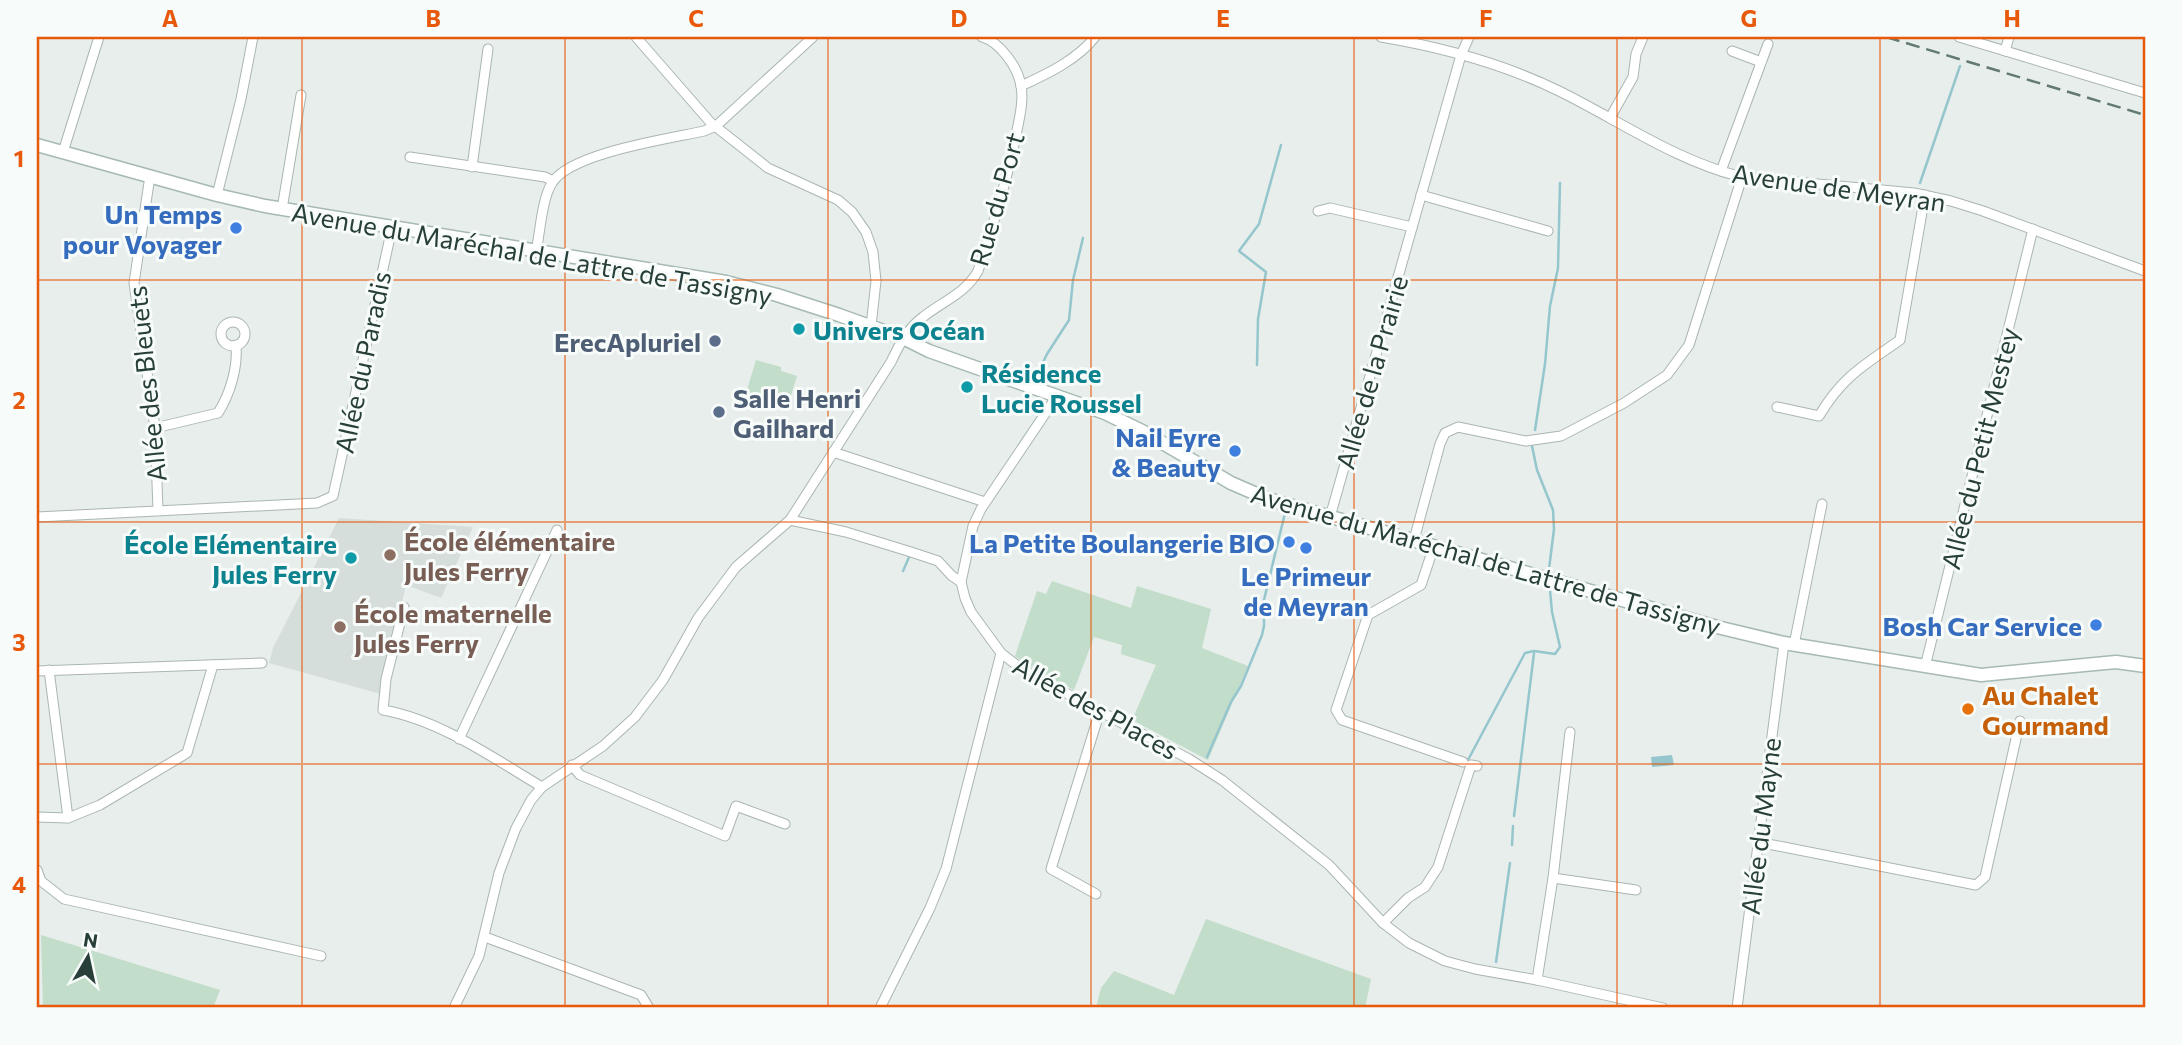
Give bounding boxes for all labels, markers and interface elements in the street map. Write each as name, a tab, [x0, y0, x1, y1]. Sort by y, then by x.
text: A	[162, 4, 179, 32]
text: B	[425, 4, 441, 32]
text: C	[688, 4, 704, 32]
text: D	[951, 4, 968, 32]
text: E	[1216, 4, 1230, 32]
text: F	[1479, 4, 1493, 32]
text: G	[1741, 4, 1757, 32]
text: H	[2003, 4, 2021, 32]
street label: Rue du Port	[962, 129, 1030, 269]
text: 1	[14, 144, 24, 172]
street label: Avenue de Meyran	[1730, 157, 1948, 217]
street label: Avenue du Maréchal de Lattre de Tassigny	[289, 195, 775, 311]
place label: Un Temps pour Voyager	[63, 198, 222, 259]
marker: Un Temps pour Voyager	[228, 220, 244, 236]
street label: Allée du Paradis	[328, 268, 396, 456]
street label: Allée de la Prairie	[1329, 272, 1413, 472]
street label: Allée des Bleuets	[120, 285, 172, 483]
place label: Univers Océan	[813, 314, 985, 345]
marker: Univers Océan	[791, 321, 807, 337]
street label: Allée du Petit Mestey	[1934, 324, 2024, 572]
place label: ErecApluriel	[554, 326, 701, 357]
marker: ErecApluriel	[707, 333, 723, 349]
place label: Résidence Lucie Roussel	[981, 357, 1142, 418]
marker: Résidence Lucie Roussel	[959, 379, 975, 395]
place label: Salle Henri Gailhard	[733, 382, 861, 443]
text: 2	[12, 386, 26, 414]
marker: Salle Henri Gailhard	[711, 404, 727, 420]
place label: Nail Eyre & Beauty	[1111, 421, 1221, 482]
marker: Nail Eyre & Beauty	[1227, 443, 1243, 459]
street label: Avenue du Maréchal de Lattre de Tassigny	[1248, 477, 1724, 641]
place label: École élémentaire Jules Ferry	[404, 525, 615, 586]
place label: La Petite Boulangerie BIO	[969, 527, 1275, 558]
place label: École Elémentaire Jules Ferry	[124, 528, 337, 589]
marker: La Petite Boulangerie BIO	[1281, 534, 1297, 550]
marker: Le Primeur de Meyran	[1298, 540, 1314, 556]
marker: École élémentaire Jules Ferry	[382, 547, 398, 563]
marker: École Elémentaire Jules Ferry	[343, 550, 359, 566]
place label: Le Primeur de Meyran	[1241, 560, 1372, 621]
place label: École maternelle Jules Ferry	[354, 597, 552, 658]
place label: Bosh Car Service	[1883, 610, 2082, 641]
marker: Bosh Car Service	[2088, 617, 2104, 633]
marker: École maternelle Jules Ferry	[332, 619, 348, 635]
text: 3	[12, 628, 26, 656]
street label: Allée des Places	[1008, 649, 1184, 765]
place label: Au Chalet Gourmand	[1982, 679, 2109, 740]
marker: Au Chalet Gourmand	[1960, 701, 1976, 717]
street label: Allée du Mayne	[1734, 736, 1786, 916]
text: 4	[12, 870, 26, 898]
north arrow	[52, 922, 122, 992]
text: N	[82, 927, 100, 952]

